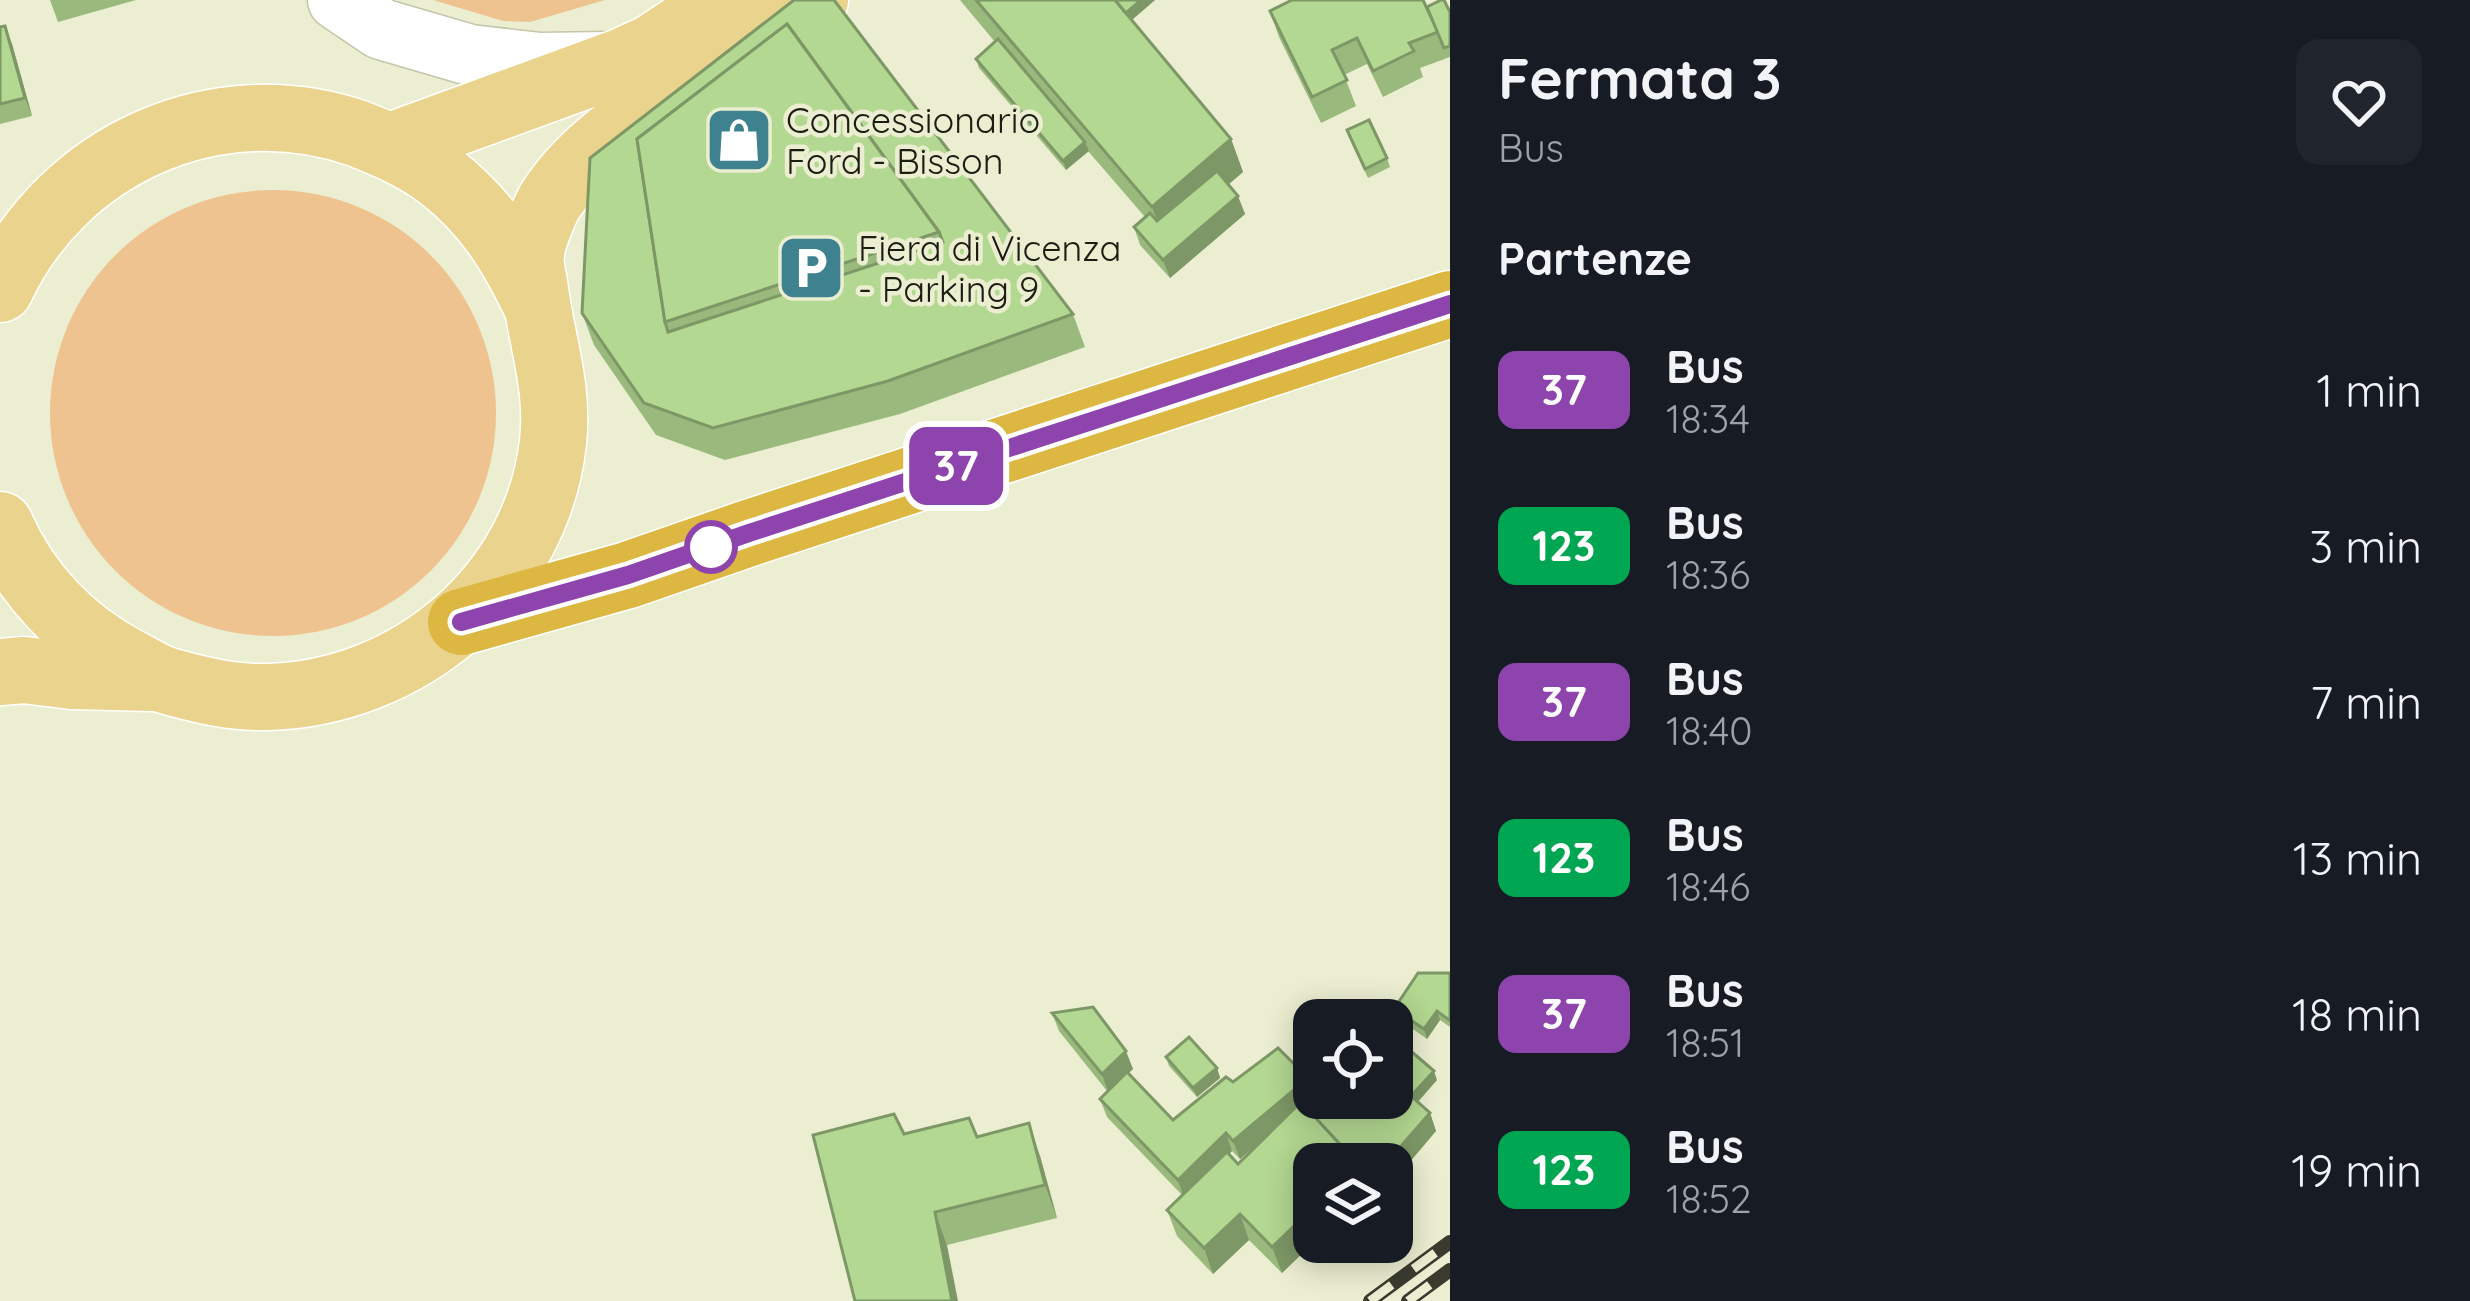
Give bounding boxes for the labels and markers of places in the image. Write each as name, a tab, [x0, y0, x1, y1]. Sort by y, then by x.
place label: Concessionario Ford - Bisson	[786, 97, 1040, 183]
shop icon: Concessionario Ford - Bisson	[704, 105, 774, 175]
place label: Fiera di Vicenza - Parking 9	[858, 225, 1121, 311]
parking icon: Fiera di Vicenza - Parking 9	[776, 233, 846, 303]
unlabelled marker	[686, 522, 736, 572]

